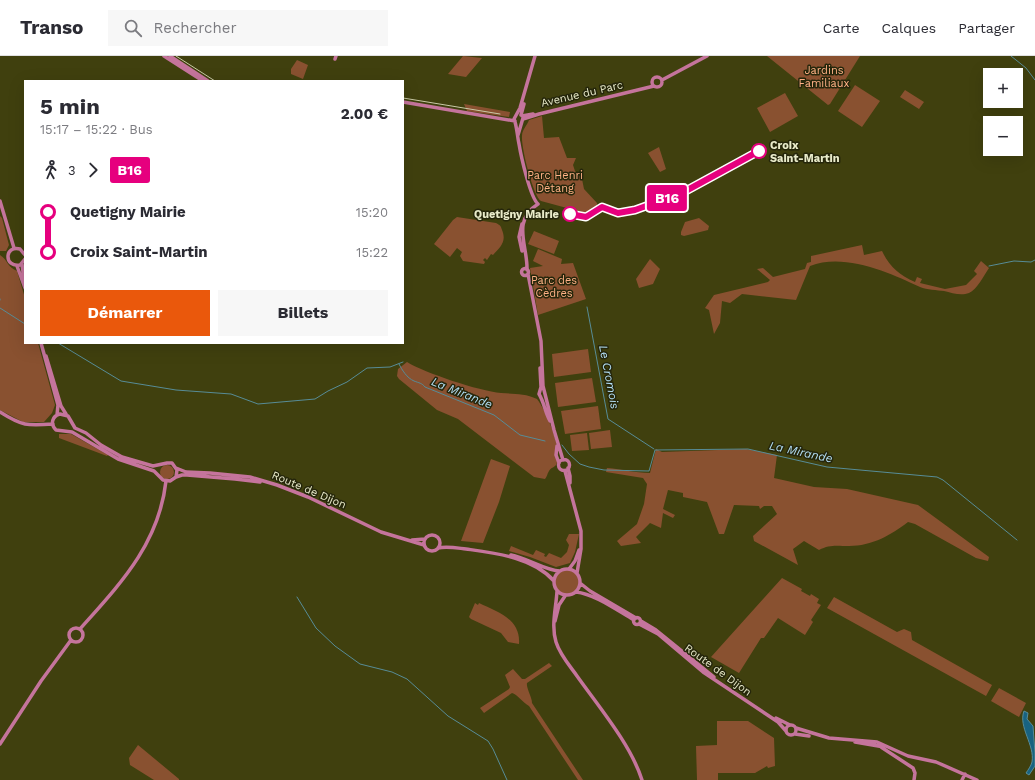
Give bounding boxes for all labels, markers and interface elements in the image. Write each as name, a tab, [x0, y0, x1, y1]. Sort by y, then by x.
search box	[108, 10, 388, 46]
text: Transo	[20, 16, 84, 39]
icon: search	[122, 17, 144, 39]
text: Rechercher	[154, 19, 237, 37]
text: Carte	[823, 20, 860, 36]
text: Calques	[882, 20, 936, 36]
text: Partager	[958, 20, 1015, 36]
park label: Jardins Familiaux	[799, 64, 850, 90]
map controls	[983, 68, 1023, 156]
button: +	[983, 68, 1023, 108]
street label: Avenue du Parc	[540, 78, 624, 110]
text: 5 min	[40, 94, 100, 119]
text: 2.00 €	[341, 105, 388, 123]
button: −	[983, 116, 1023, 156]
text: 15:17 – 15:22 · Bus	[40, 122, 153, 137]
place label: Croix Saint-Martin	[770, 139, 840, 165]
marker: Croix Saint-Martin	[751, 143, 767, 159]
icon: walk	[40, 159, 62, 181]
icon: forward	[82, 159, 104, 181]
text: B16	[118, 162, 142, 178]
text: 3	[68, 163, 76, 178]
park label: Parc Henri Détang	[527, 169, 583, 195]
line badge: B16	[644, 185, 690, 211]
text: B16	[655, 190, 679, 206]
text: Quetigny Mairie	[70, 203, 186, 221]
text: 15:20	[356, 205, 388, 220]
marker: Quetigny Mairie	[562, 206, 578, 222]
place label: Quetigny Mairie	[474, 208, 559, 221]
text: Croix Saint-Martin	[70, 243, 208, 261]
text: 15:22	[356, 245, 388, 260]
park label: Parc des Cèdres	[531, 274, 577, 300]
button: Démarrer	[40, 290, 210, 336]
button: Billets	[218, 290, 388, 336]
water label: Le Cromois	[596, 344, 622, 410]
water label: La Mirande	[429, 374, 495, 412]
water label: La Mirande	[768, 438, 834, 466]
street label: Route de Dijon	[270, 469, 348, 511]
street label: Route de Dijon	[682, 641, 754, 699]

